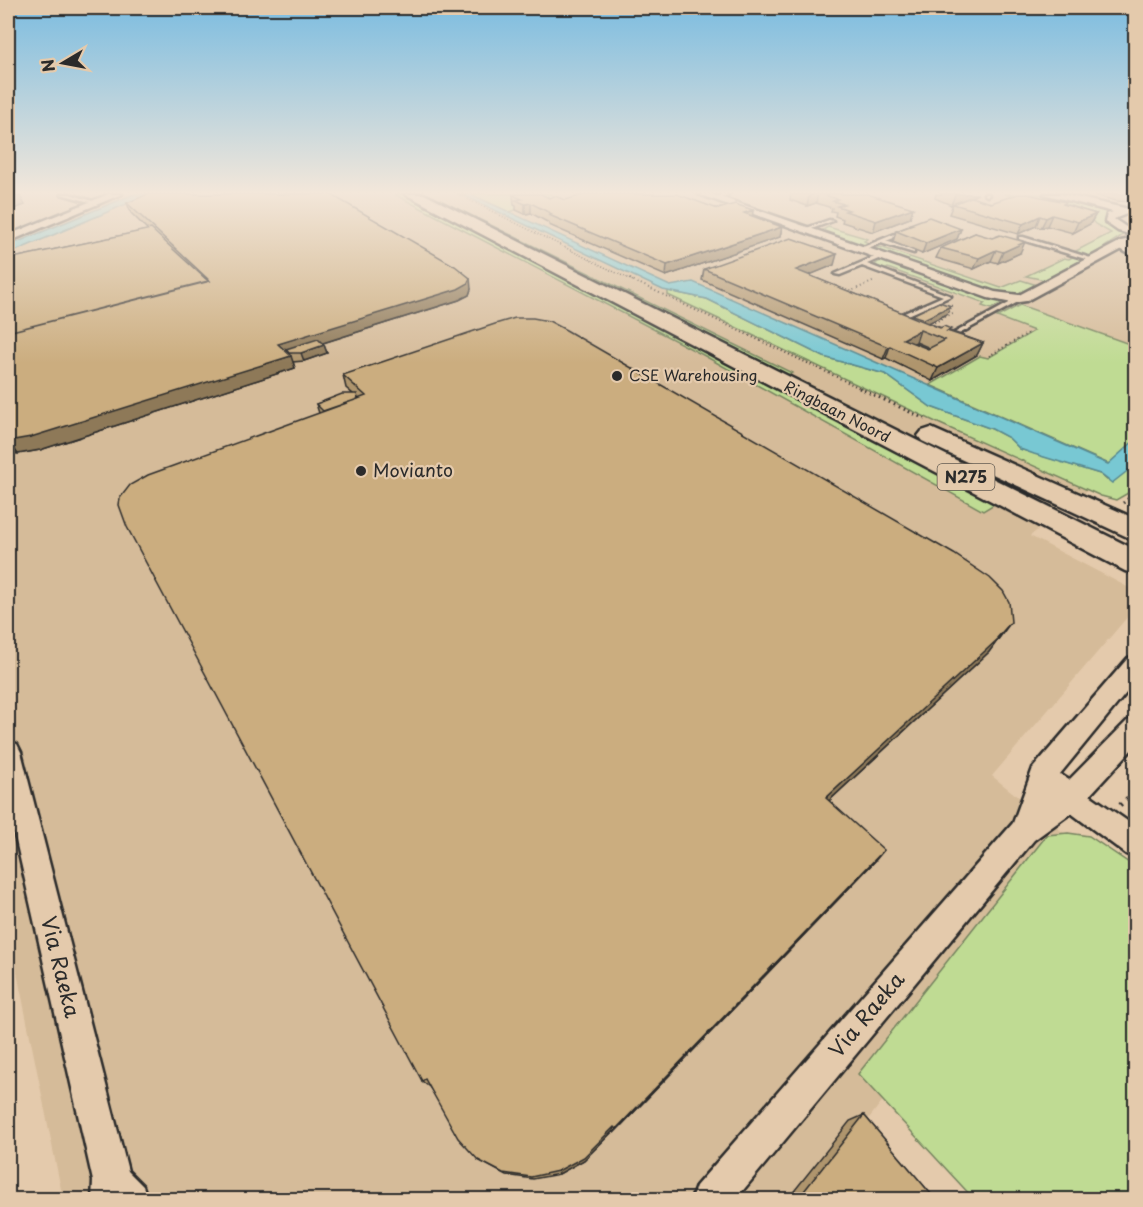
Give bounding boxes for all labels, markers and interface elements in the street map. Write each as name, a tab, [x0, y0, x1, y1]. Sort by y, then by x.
north arrow	[33, 33, 93, 93]
text: N	[34, 57, 60, 74]
place label: CSE Warehousing	[629, 363, 757, 386]
marker: CSE Warehousing	[610, 369, 624, 383]
street label: Ringbaan Noord	[780, 374, 895, 447]
place label: Movianto	[373, 456, 453, 483]
marker: Movianto	[354, 464, 368, 478]
road number: N275	[938, 464, 994, 490]
street label: Via Raeka	[34, 912, 90, 1021]
street label: Via Raeka	[820, 963, 912, 1064]

